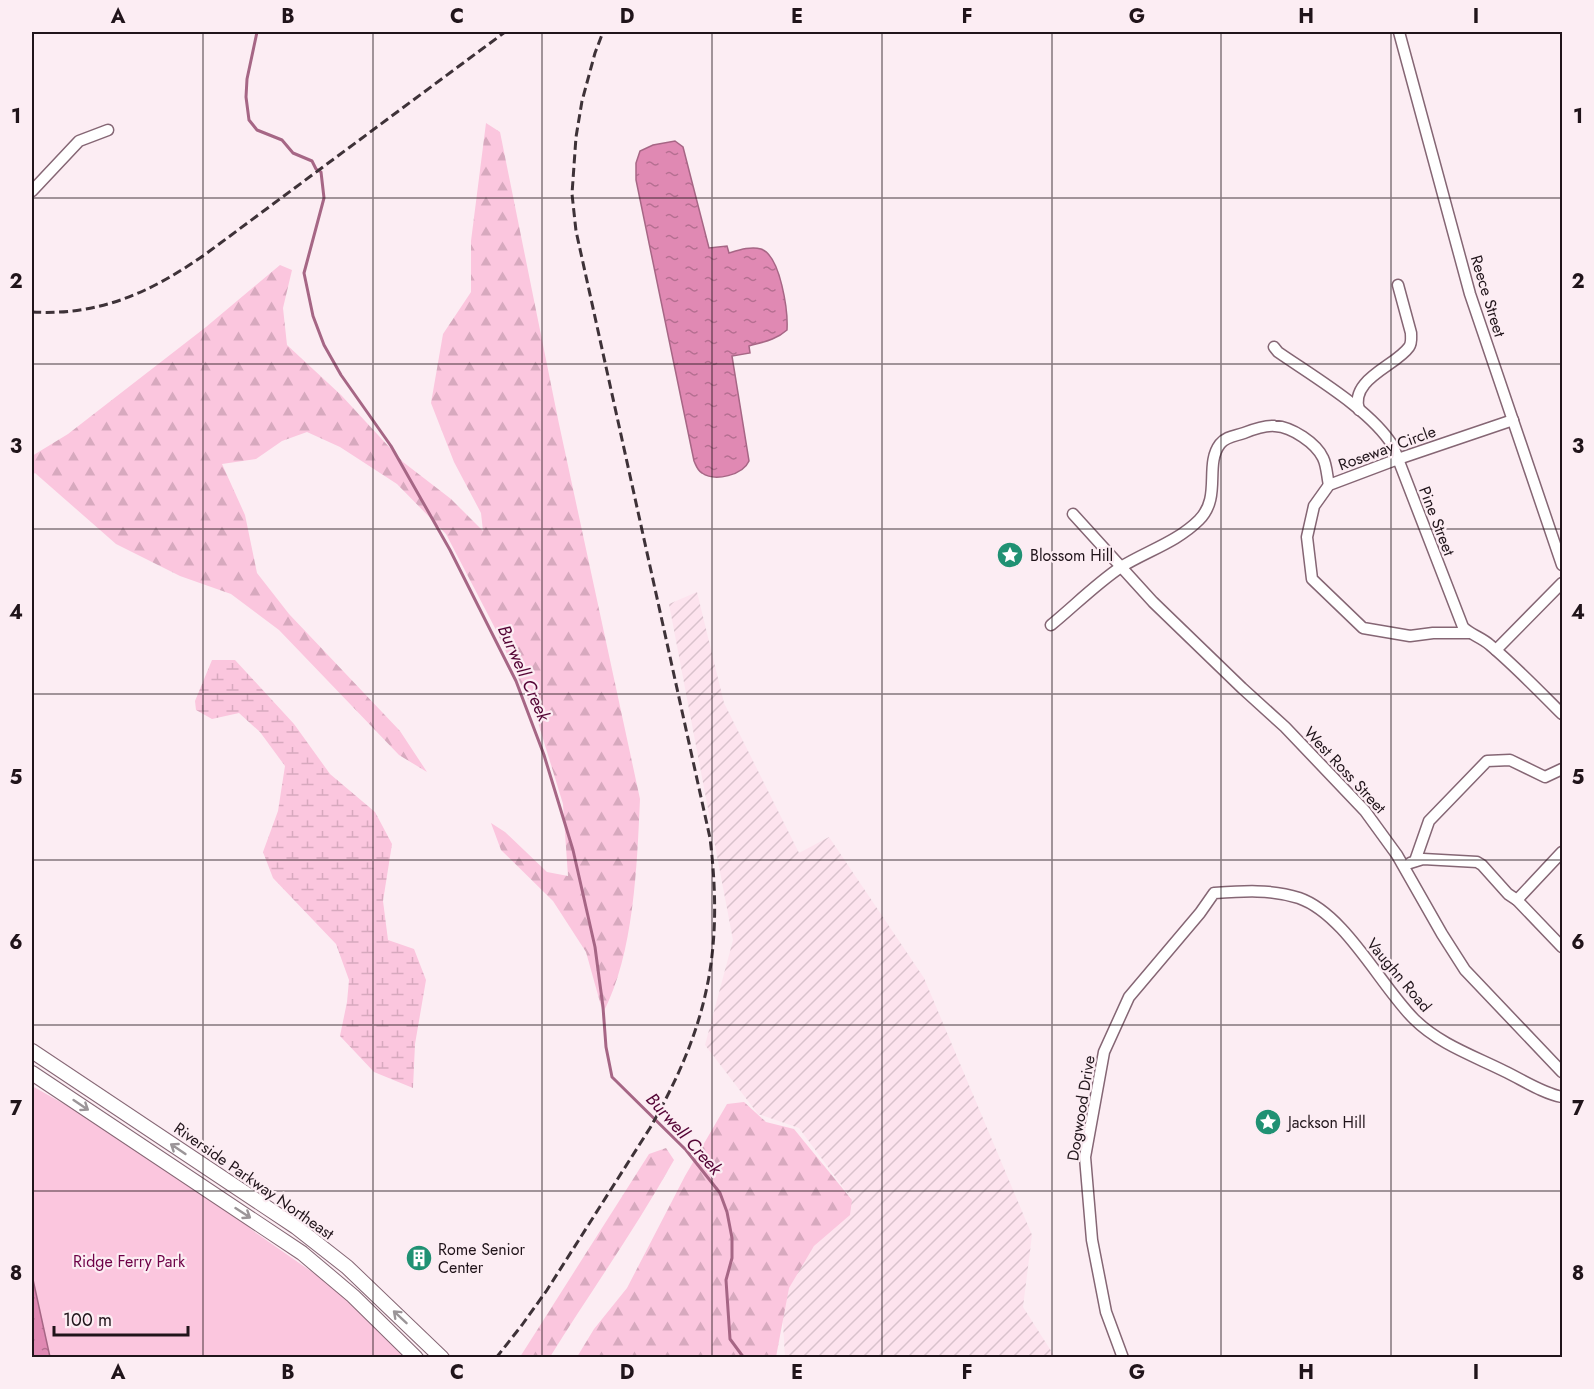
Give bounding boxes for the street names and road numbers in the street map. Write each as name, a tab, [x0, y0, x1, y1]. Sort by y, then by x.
street label: Reece Street	[1465, 252, 1511, 340]
street label: Roseway Circle	[1335, 420, 1439, 476]
street label: Pine Street	[1413, 483, 1461, 559]
street label: West Ross Street	[1299, 721, 1392, 819]
street label: Vaughn Road	[1361, 933, 1437, 1017]
street label: Dogwood Drive	[1061, 1054, 1101, 1162]
street label: Riverside Parkway Northeast	[169, 1117, 339, 1245]

